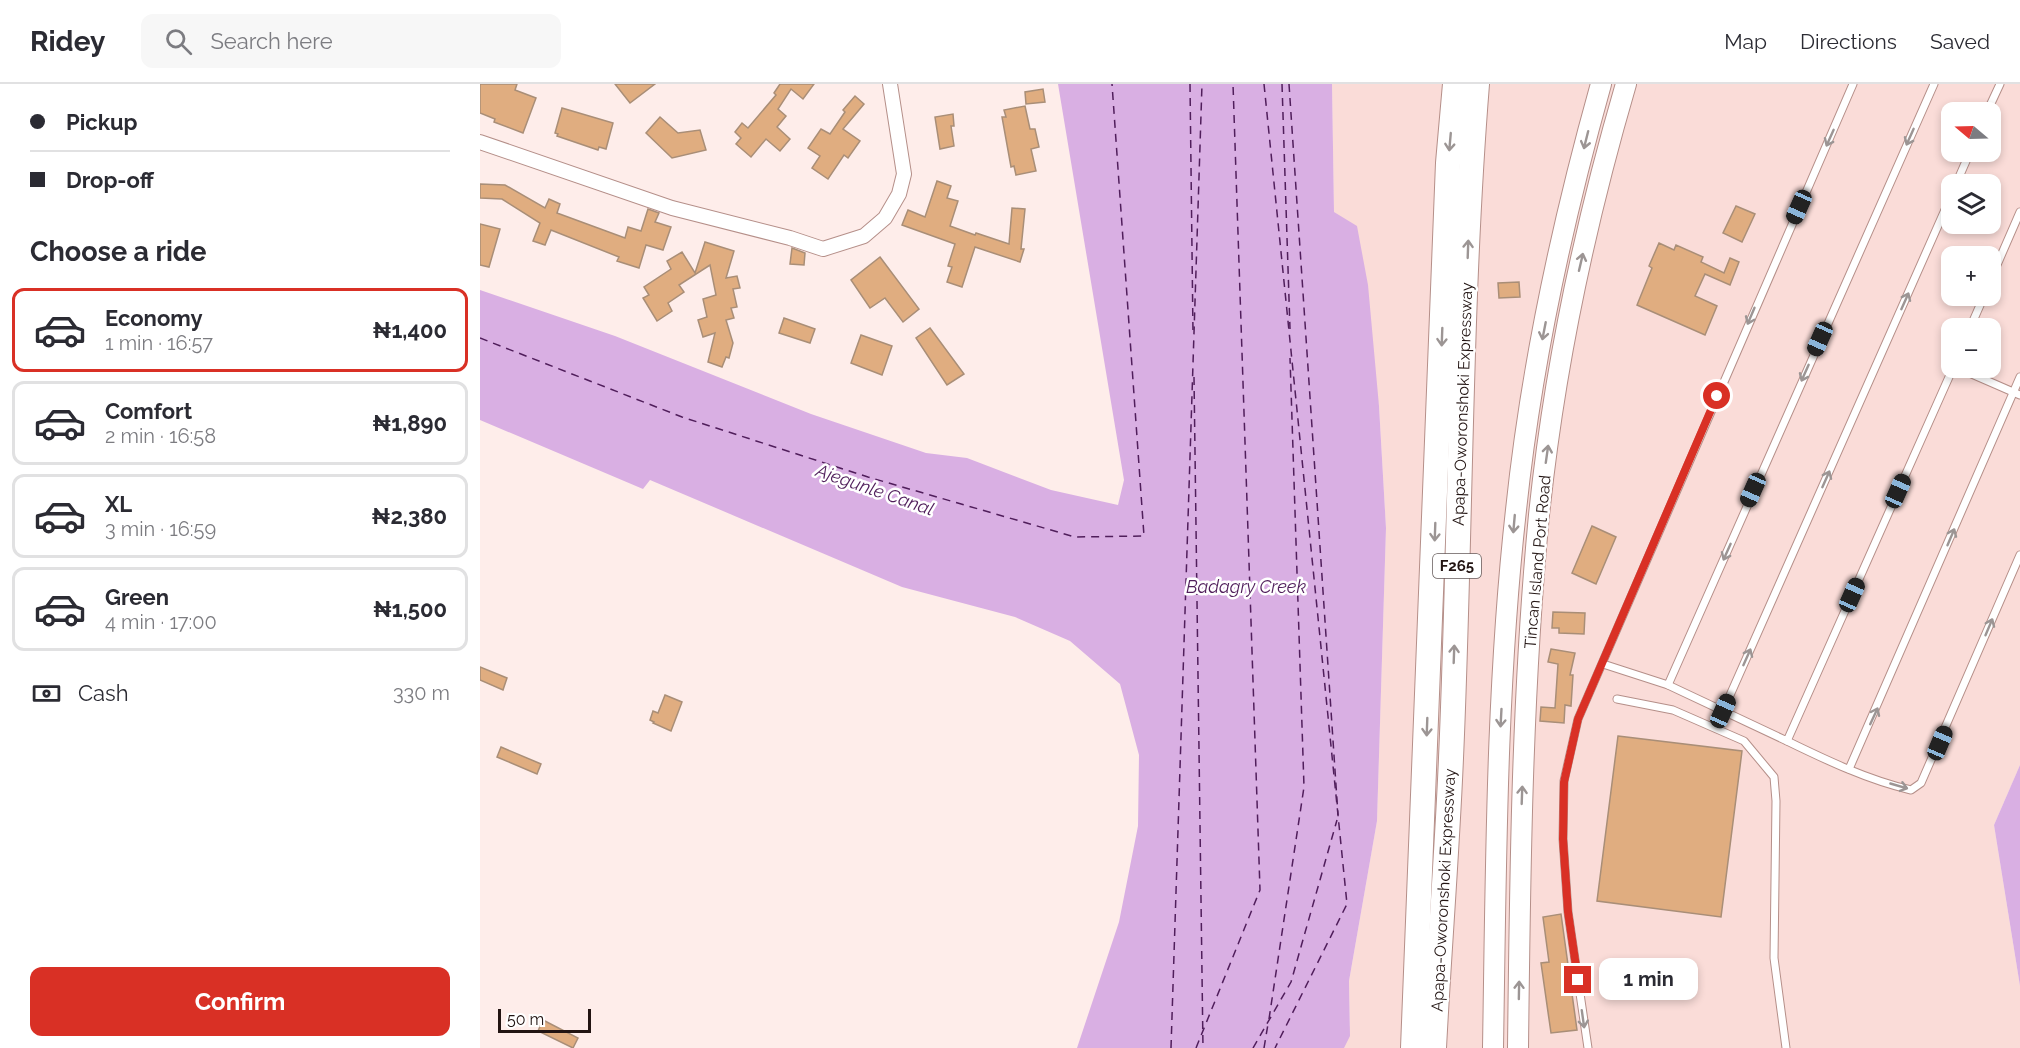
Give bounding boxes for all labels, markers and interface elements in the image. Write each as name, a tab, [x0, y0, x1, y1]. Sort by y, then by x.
search box	[141, 14, 561, 68]
text: Ridey	[30, 25, 105, 58]
icon: search	[162, 25, 195, 58]
text: Search here	[210, 28, 333, 54]
text: Map	[1724, 29, 1767, 54]
text: Directions	[1800, 29, 1897, 54]
text: Saved	[1930, 29, 1990, 54]
north arrow	[1941, 102, 2001, 162]
map controls	[1941, 102, 2001, 378]
text: Pickup	[66, 109, 138, 135]
one-way arrow	[1824, 128, 1835, 146]
one-way arrow	[1904, 128, 1915, 146]
one-way arrow	[1579, 131, 1591, 150]
one-way arrow	[1444, 132, 1455, 152]
text: Drop-off	[66, 167, 154, 193]
button: layers	[1941, 174, 2001, 234]
car	[1783, 187, 1815, 227]
text: Choose a ride	[30, 236, 206, 267]
one-way arrow	[1462, 240, 1473, 260]
button: +	[1941, 246, 2001, 306]
one-way arrow	[1576, 252, 1587, 272]
street label: Apapa-Oworonshoki Expressway	[1449, 282, 1476, 526]
one-way arrow	[1900, 292, 1911, 310]
icon: car	[33, 303, 87, 357]
text: Economy	[105, 305, 203, 331]
one-way arrow	[1745, 307, 1756, 325]
text: ₦1,400	[373, 317, 447, 343]
button: −	[1941, 318, 2001, 378]
car	[1804, 319, 1836, 359]
one-way arrow	[1538, 321, 1549, 340]
one-way arrow	[1436, 327, 1448, 347]
text: 1 min · 16:57	[105, 331, 213, 355]
one-way arrow	[1799, 363, 1810, 382]
route start	[1703, 382, 1730, 409]
icon: car	[33, 396, 87, 450]
text: Comfort	[105, 398, 192, 424]
text: ₦1,890	[372, 410, 447, 436]
text: 2 min · 16:58	[105, 424, 216, 448]
one-way arrow	[1542, 444, 1553, 464]
water label: Ajegunle Canal	[813, 459, 937, 520]
car	[1737, 470, 1769, 510]
one-way arrow	[1821, 470, 1832, 488]
car	[1882, 471, 1914, 511]
street label: Tincan Island Port Road	[1520, 474, 1555, 650]
icon: car	[33, 489, 87, 543]
text: XL	[105, 491, 132, 517]
text: ₦2,380	[371, 503, 447, 529]
one-way arrow	[1509, 513, 1520, 533]
text: 3 min · 16:59	[105, 517, 216, 541]
one-way arrow	[1429, 522, 1441, 541]
one-way arrow	[1946, 529, 1957, 547]
one-way arrow	[1720, 542, 1732, 560]
road number: F265	[1433, 554, 1481, 578]
car	[1836, 575, 1868, 615]
water label: Badagry Creek	[1186, 576, 1306, 597]
icon: car	[33, 582, 87, 636]
text: Green	[105, 584, 169, 610]
text: ₦1,500	[373, 596, 447, 622]
text: 4 min · 17:00	[105, 610, 217, 634]
one-way arrow	[1984, 618, 1995, 637]
one-way arrow	[1448, 645, 1460, 665]
one-way arrow	[1742, 648, 1753, 666]
icon: cash	[30, 677, 63, 710]
text: Cash	[78, 680, 129, 706]
text: 330 m	[393, 681, 450, 705]
car	[1707, 691, 1739, 731]
one-way arrow	[1496, 708, 1507, 728]
one-way arrow	[1868, 708, 1880, 726]
one-way arrow	[1422, 716, 1433, 736]
car	[1925, 723, 1955, 763]
street label: Apapa-Oworonshoki Expressway	[1428, 768, 1459, 1012]
one-way arrow	[1889, 781, 1908, 793]
one-way arrow	[1516, 785, 1527, 805]
callout: 1 min	[1599, 959, 1698, 1001]
route end	[1564, 966, 1591, 993]
button: Confirm	[30, 967, 450, 1036]
text: 1 min	[1623, 967, 1674, 991]
one-way arrow	[1513, 980, 1525, 1000]
scale bar	[498, 1006, 591, 1034]
one-way arrow	[1578, 1008, 1589, 1028]
text: 50 m	[507, 1010, 544, 1029]

